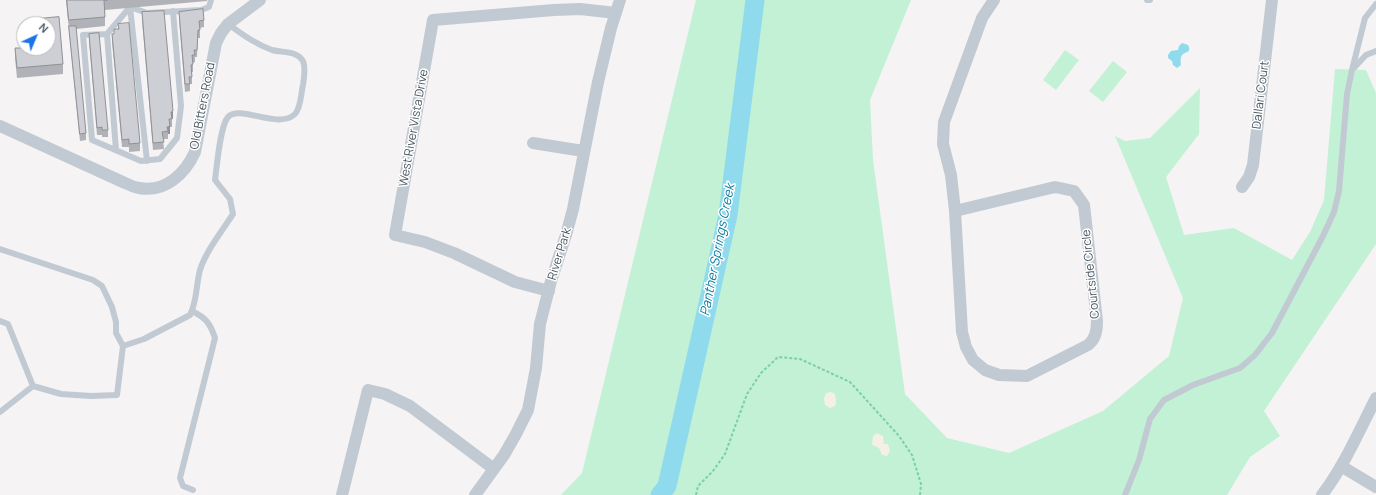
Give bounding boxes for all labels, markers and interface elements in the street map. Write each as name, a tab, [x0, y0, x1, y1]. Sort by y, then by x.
north arrow	[16, 16, 56, 56]
text: N	[36, 20, 52, 36]
street label: Dallari Court	[1250, 60, 1272, 130]
street label: Old Bitters Road	[188, 61, 218, 151]
street label: West River Vista Drive	[397, 68, 431, 188]
water label: Panther Springs Creek	[698, 183, 738, 317]
street label: River Park	[545, 226, 575, 282]
street label: Courtside Circle	[1079, 229, 1103, 319]

